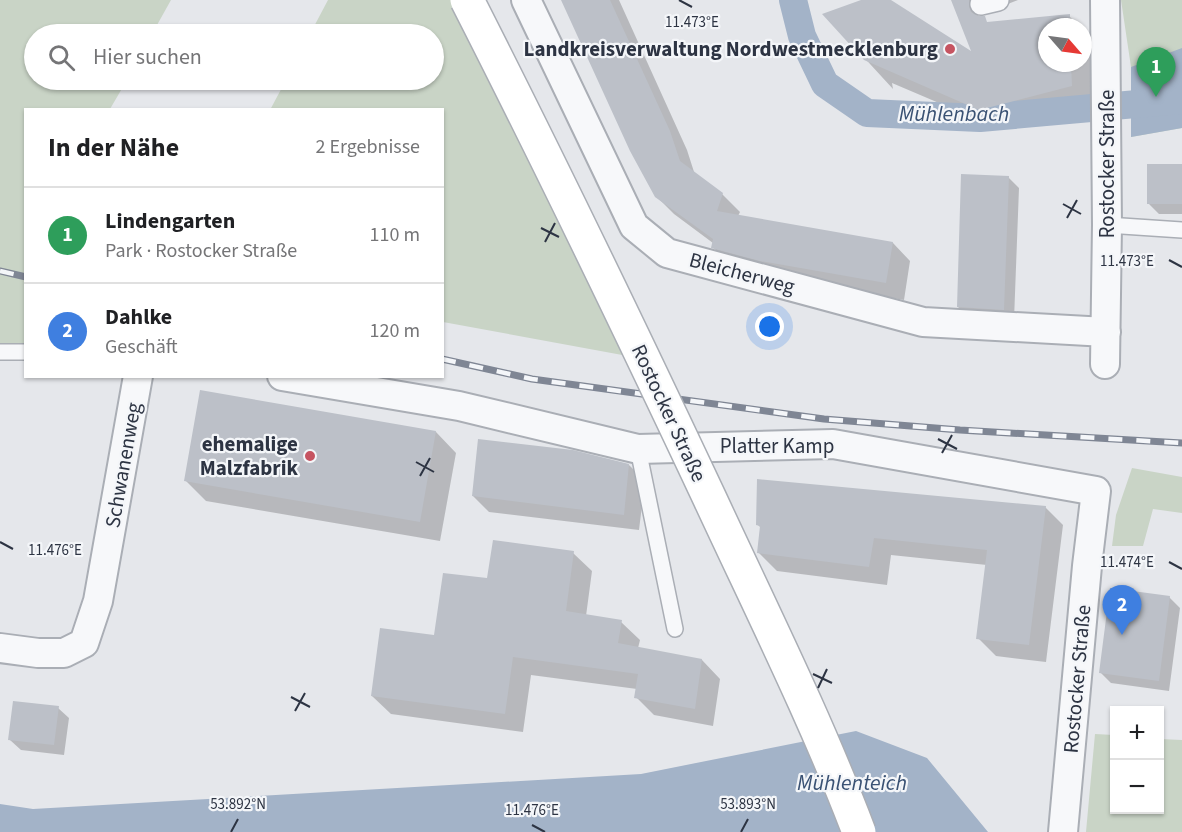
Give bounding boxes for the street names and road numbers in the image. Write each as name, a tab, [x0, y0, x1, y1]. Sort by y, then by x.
street label: Rostocker Straße	[1092, 90, 1122, 238]
street label: Bleicherweg	[686, 245, 799, 302]
street label: Rostocker Straße	[624, 339, 714, 487]
street label: Schwanenweg	[97, 400, 149, 530]
street label: Platter Kamp	[720, 431, 834, 461]
street label: Rostocker Straße	[1056, 604, 1098, 754]

